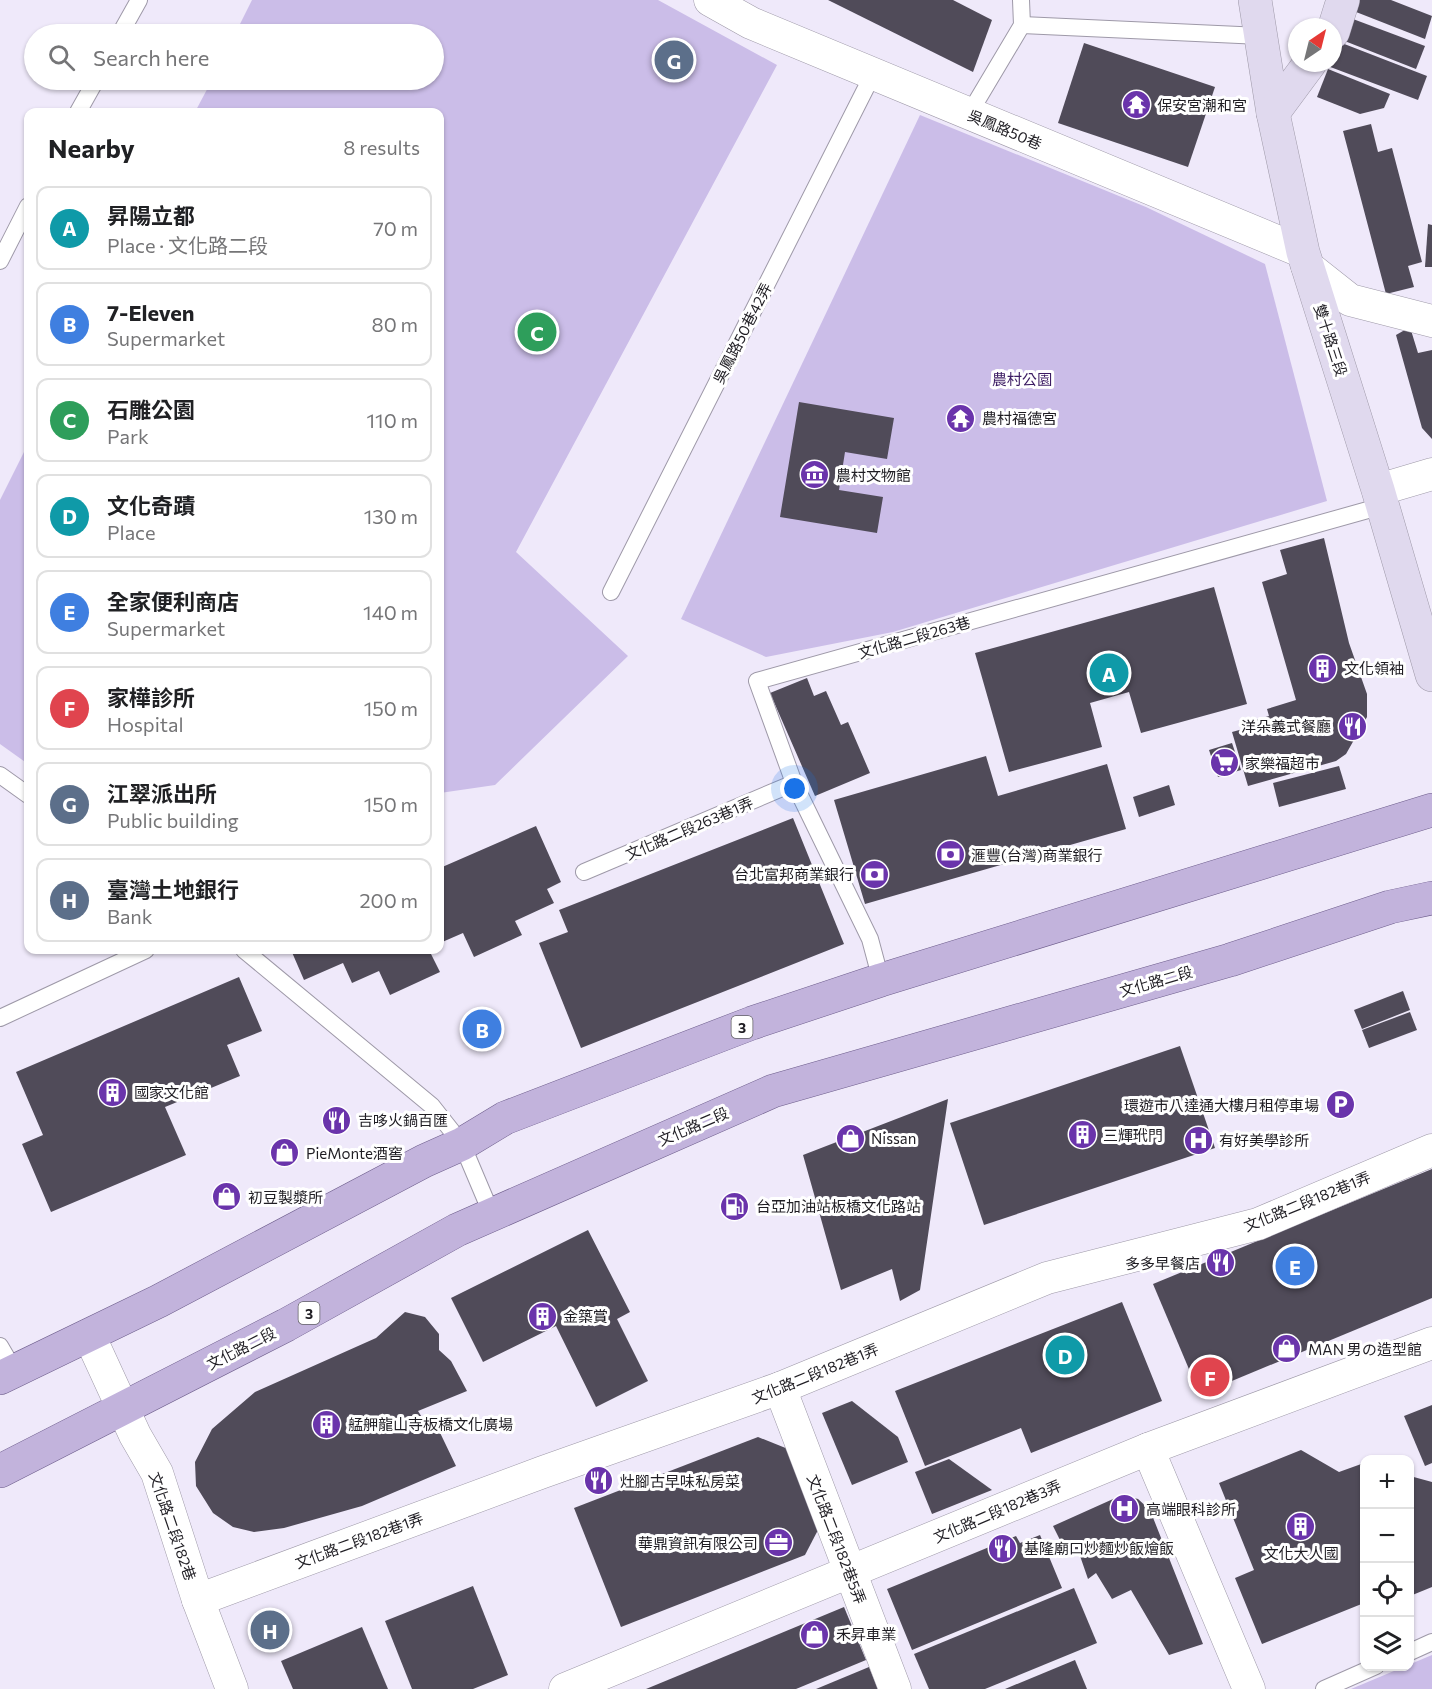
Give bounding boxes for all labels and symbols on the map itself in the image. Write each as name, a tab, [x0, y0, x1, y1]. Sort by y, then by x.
north arrow	[1288, 18, 1342, 72]
pin: G	[654, 38, 694, 82]
temple icon: 保安宮潮和宮	[1120, 89, 1152, 121]
place label: 保安宮潮和宮	[1157, 96, 1247, 114]
street label: 吳鳳路50巷	[965, 105, 1045, 153]
street label: 吳鳳路50巷42弄	[709, 280, 775, 386]
street label: 雙十路三段	[1311, 302, 1351, 378]
pin: C	[518, 310, 556, 354]
park label: 農村公園	[992, 370, 1052, 388]
temple icon: 農村福德宮	[945, 402, 977, 434]
place label: 農村福德宮	[982, 409, 1057, 427]
museum icon: 農村文物館	[799, 459, 831, 491]
place label: 農村文物館	[836, 466, 911, 484]
street label: 文化路二段263巷	[856, 612, 972, 662]
pin: A	[1090, 650, 1128, 696]
building icon: 文化領袖	[1307, 652, 1339, 684]
place label: 文化領袖	[1344, 659, 1404, 677]
restaurant icon: 洋朵義式餐廳	[1336, 710, 1368, 742]
place label: 洋朵義式餐廳	[1241, 717, 1331, 735]
supermarket icon: 家樂福超市	[1208, 747, 1240, 779]
place label: 家樂福超市	[1245, 754, 1320, 772]
your location	[780, 774, 809, 803]
street label: 文化路二段263巷1弄	[622, 793, 756, 863]
bank icon: 滙豐(台灣)商業銀行	[934, 839, 966, 871]
place label: 滙豐(台灣)商業銀行	[971, 846, 1103, 864]
bank icon: 台北富邦商業銀行	[859, 858, 891, 890]
place label: 台北富邦商業銀行	[734, 865, 854, 883]
street label: 文化路二段	[1117, 962, 1195, 1000]
pin: B	[462, 1006, 502, 1052]
road number: 3	[732, 1016, 752, 1038]
building icon: 國家文化館	[97, 1076, 129, 1108]
place label: 國家文化館	[134, 1083, 209, 1101]
parking icon: 環遊市八達通大樓月租停車場	[1324, 1089, 1356, 1121]
place label: 環遊市八達通大樓月租停車場	[1124, 1096, 1319, 1114]
street label: 文化路二段	[655, 1103, 731, 1149]
restaurant icon: 吉哆火鍋百匯	[321, 1104, 353, 1136]
place label: 吉哆火鍋百匯	[358, 1111, 448, 1129]
building icon: 三輝玳門	[1066, 1119, 1098, 1151]
shop icon: Nissan	[834, 1122, 866, 1154]
hospital icon: 有好美學診所	[1182, 1124, 1214, 1156]
place label: 三輝玳門	[1103, 1126, 1163, 1144]
place label: Nissan	[871, 1129, 916, 1147]
place label: 有好美學診所	[1219, 1131, 1309, 1149]
shop icon: PieMonte酒窖	[269, 1137, 301, 1169]
place label: PieMonte酒窖	[306, 1144, 403, 1162]
street label: 文化路二段182巷1弄	[1241, 1167, 1373, 1235]
shop icon: 初豆製漿所	[211, 1181, 243, 1213]
place label: 初豆製漿所	[248, 1188, 323, 1206]
fuel station icon: 台亞加油站板橋文化路站	[719, 1190, 751, 1222]
place label: 台亞加油站板橋文化路站	[756, 1197, 921, 1215]
pin: E	[1276, 1244, 1314, 1288]
restaurant icon: 多多早餐店	[1205, 1247, 1237, 1279]
place label: 多多早餐店	[1125, 1254, 1200, 1272]
building icon: 金築賞	[526, 1300, 558, 1332]
road number: 3	[298, 1302, 320, 1324]
place label: 金築賞	[563, 1307, 608, 1325]
street label: 文化路二段	[203, 1323, 279, 1373]
pin: D	[1046, 1332, 1084, 1378]
shop icon: MAN 男の造型館	[1271, 1333, 1303, 1365]
street label: 文化路二段182巷1弄	[749, 1339, 881, 1407]
place label: MAN 男の造型館	[1308, 1340, 1422, 1358]
pin: F	[1190, 1354, 1230, 1400]
building icon: 艋舺龍山寺板橋文化廣場	[311, 1408, 343, 1440]
place label: 艋舺龍山寺板橋文化廣場	[348, 1415, 513, 1433]
restaurant icon: 灶腳古早味私房菜	[583, 1465, 615, 1497]
street label: 文化路二段182巷	[146, 1469, 200, 1583]
place label: 灶腳古早味私房菜	[620, 1472, 740, 1490]
street label: 文化路二段182巷5弄	[804, 1472, 870, 1606]
street label: 文化路二段182巷3弄	[930, 1476, 1064, 1546]
hospital icon: 高端眼科診所	[1109, 1493, 1141, 1525]
place label: 高端眼科診所	[1146, 1500, 1236, 1518]
street label: 文化路二段182巷1弄	[292, 1508, 426, 1572]
building icon: 文化大人國	[1285, 1510, 1317, 1542]
office icon: 華鼎資訊有限公司	[763, 1527, 795, 1559]
restaurant icon: 基隆廟口炒麵炒飯燴飯	[987, 1532, 1019, 1564]
place label: 華鼎資訊有限公司	[638, 1534, 758, 1552]
place label: 基隆廟口炒麵炒飯燴飯	[1024, 1539, 1174, 1557]
place label: 文化大人國	[1263, 1544, 1339, 1562]
pin: H	[250, 1608, 290, 1652]
shop icon: 禾昇車業	[799, 1618, 831, 1650]
place label: 禾昇車業	[836, 1625, 896, 1643]

